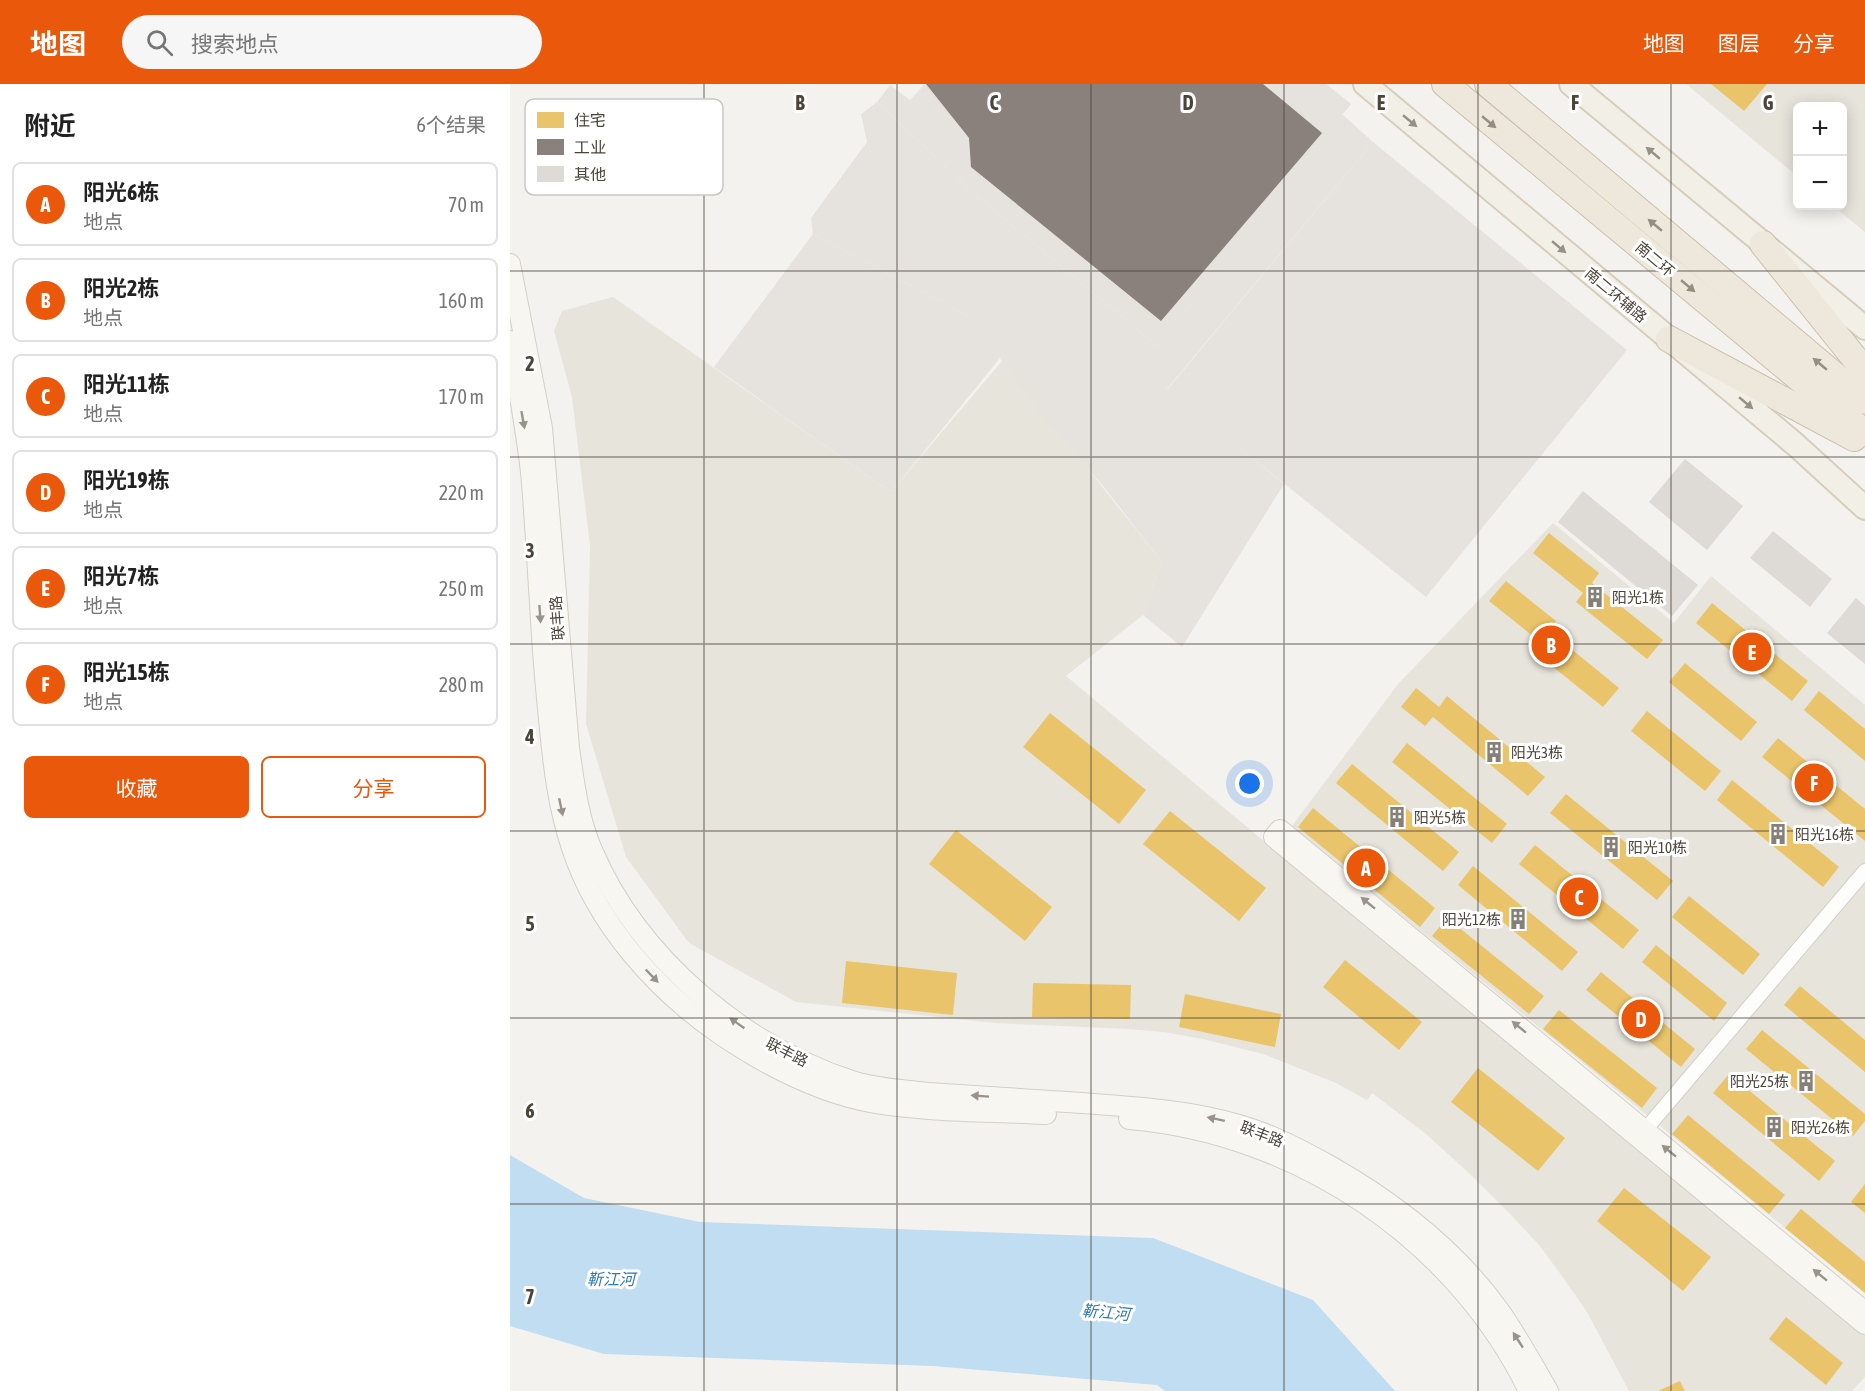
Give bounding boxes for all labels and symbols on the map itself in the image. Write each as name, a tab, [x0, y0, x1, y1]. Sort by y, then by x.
text: B	[795, 91, 805, 114]
text: C	[990, 91, 999, 114]
text: D	[1182, 91, 1194, 114]
text: E	[1377, 91, 1386, 114]
text: F	[1571, 91, 1579, 114]
text: G	[1763, 91, 1774, 114]
legend	[525, 99, 723, 195]
text: 住宅	[574, 111, 606, 129]
one-way arrow	[1402, 115, 1418, 128]
one-way arrow	[1481, 115, 1497, 128]
text: 工业	[574, 138, 606, 156]
one-way arrow	[1646, 147, 1661, 160]
text: 其他	[574, 165, 606, 183]
one-way arrow	[1648, 219, 1663, 232]
street label: 南二环	[1632, 238, 1678, 280]
one-way arrow	[1551, 240, 1566, 253]
street label: 南二环辅路	[1582, 264, 1650, 326]
one-way arrow	[1680, 280, 1696, 293]
text: 2	[525, 352, 535, 375]
one-way arrow	[1813, 358, 1828, 371]
one-way arrow	[1738, 397, 1754, 410]
one-way arrow	[519, 410, 528, 429]
text: 3	[525, 539, 535, 562]
building icon: 阳光1栋	[1583, 585, 1607, 609]
place label: 阳光1栋	[1612, 589, 1664, 606]
street label: 联丰路	[547, 595, 567, 641]
one-way arrow	[536, 604, 545, 623]
pin: B	[1532, 622, 1570, 668]
pin: E	[1732, 630, 1772, 674]
text: 4	[524, 725, 535, 748]
building icon: 阳光3栋	[1482, 740, 1506, 764]
place label: 阳光3栋	[1511, 744, 1563, 761]
pin: F	[1794, 760, 1834, 806]
your location	[1235, 769, 1264, 798]
one-way arrow	[557, 798, 566, 817]
building icon: 阳光5栋	[1385, 805, 1409, 829]
place label: 阳光5栋	[1414, 809, 1466, 826]
building icon: 阳光16栋	[1766, 822, 1790, 846]
place label: 阳光16栋	[1795, 826, 1854, 843]
building icon: 阳光10栋	[1599, 835, 1623, 859]
place label: 阳光10栋	[1628, 839, 1687, 856]
pin: A	[1346, 846, 1386, 890]
pin: C	[1560, 874, 1598, 920]
one-way arrow	[1360, 896, 1376, 909]
building icon: 阳光12栋	[1506, 907, 1530, 931]
place label: 阳光12栋	[1442, 911, 1501, 928]
text: 5	[525, 912, 535, 935]
one-way arrow	[645, 969, 659, 983]
pin: D	[1622, 996, 1660, 1042]
one-way arrow	[730, 1017, 746, 1029]
one-way arrow	[1511, 1020, 1527, 1033]
street label: 联丰路	[763, 1034, 811, 1070]
building icon: 阳光25栋	[1794, 1069, 1818, 1093]
place label: 阳光25栋	[1730, 1073, 1789, 1090]
one-way arrow	[970, 1091, 989, 1101]
text: 6	[525, 1099, 535, 1122]
one-way arrow	[1206, 1114, 1225, 1123]
building icon: 阳光26栋	[1762, 1115, 1786, 1139]
street label: 联丰路	[1238, 1118, 1286, 1150]
place label: 阳光26栋	[1791, 1119, 1850, 1136]
one-way arrow	[1661, 1144, 1677, 1157]
one-way arrow	[1812, 1268, 1828, 1281]
water label: 靳江河	[587, 1270, 638, 1288]
text: 7	[525, 1285, 535, 1308]
water label: 靳江河	[1081, 1301, 1134, 1323]
one-way arrow	[1513, 1332, 1524, 1349]

